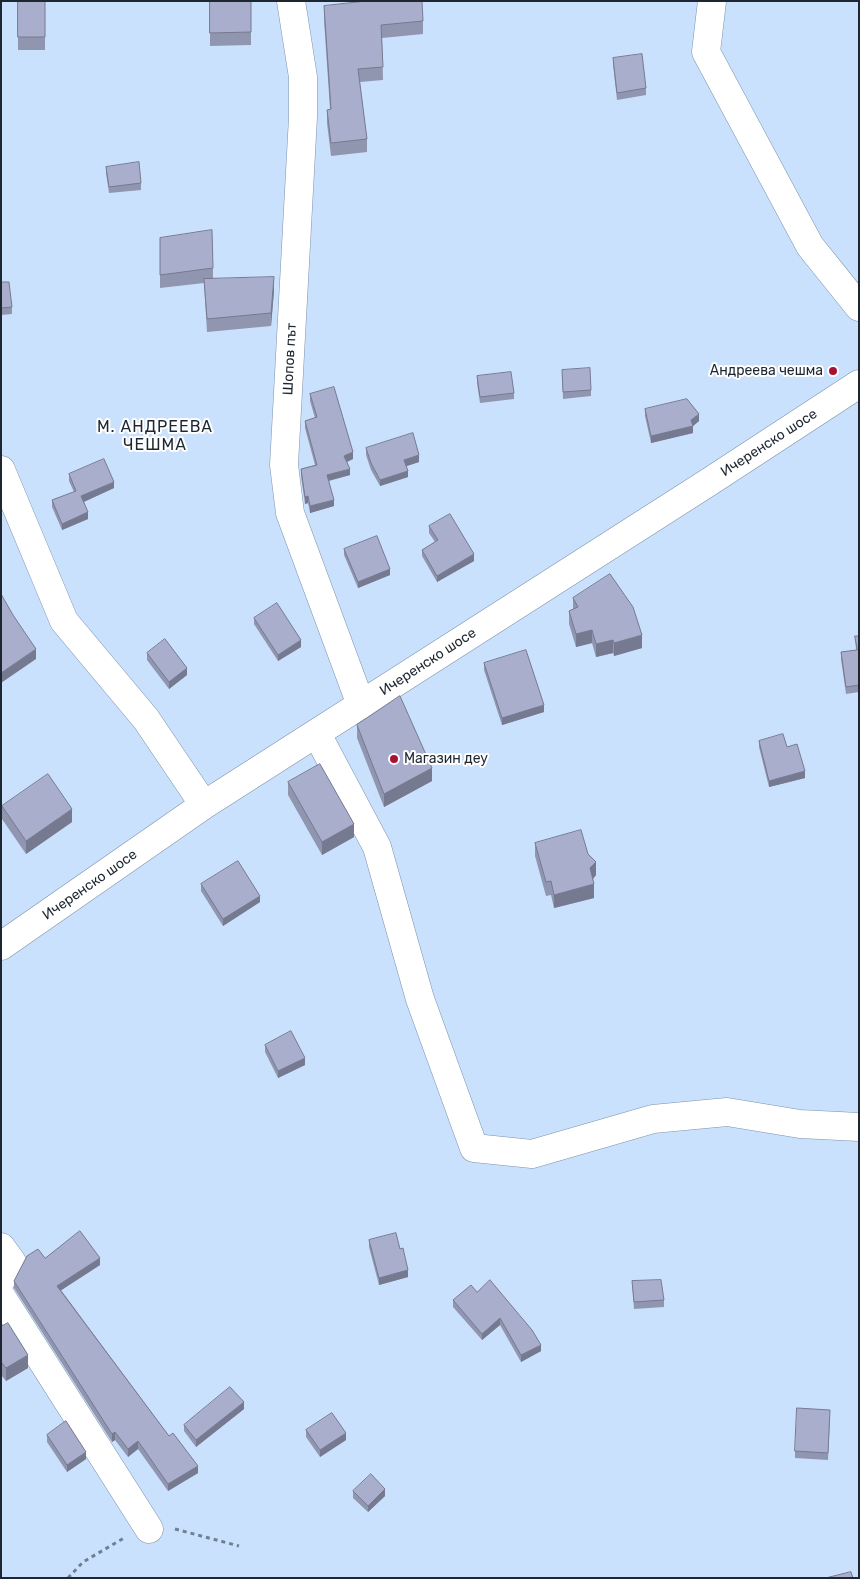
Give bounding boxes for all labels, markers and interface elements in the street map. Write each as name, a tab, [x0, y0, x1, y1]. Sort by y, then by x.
street label: Шопов път	[280, 322, 300, 396]
place label: Андреева чешма	[710, 363, 823, 379]
marker: Андреева чешма	[827, 365, 839, 377]
street label: Ичеренско шосе	[718, 406, 820, 480]
district label: М. АНДРЕЕВА ЧЕШМА	[96, 417, 214, 455]
street label: Ичеренско шосе	[377, 625, 479, 699]
place label: Магазин деу	[404, 751, 488, 767]
marker: Магазин деу	[388, 753, 400, 765]
street label: Ичеренско шосе	[39, 846, 141, 924]

